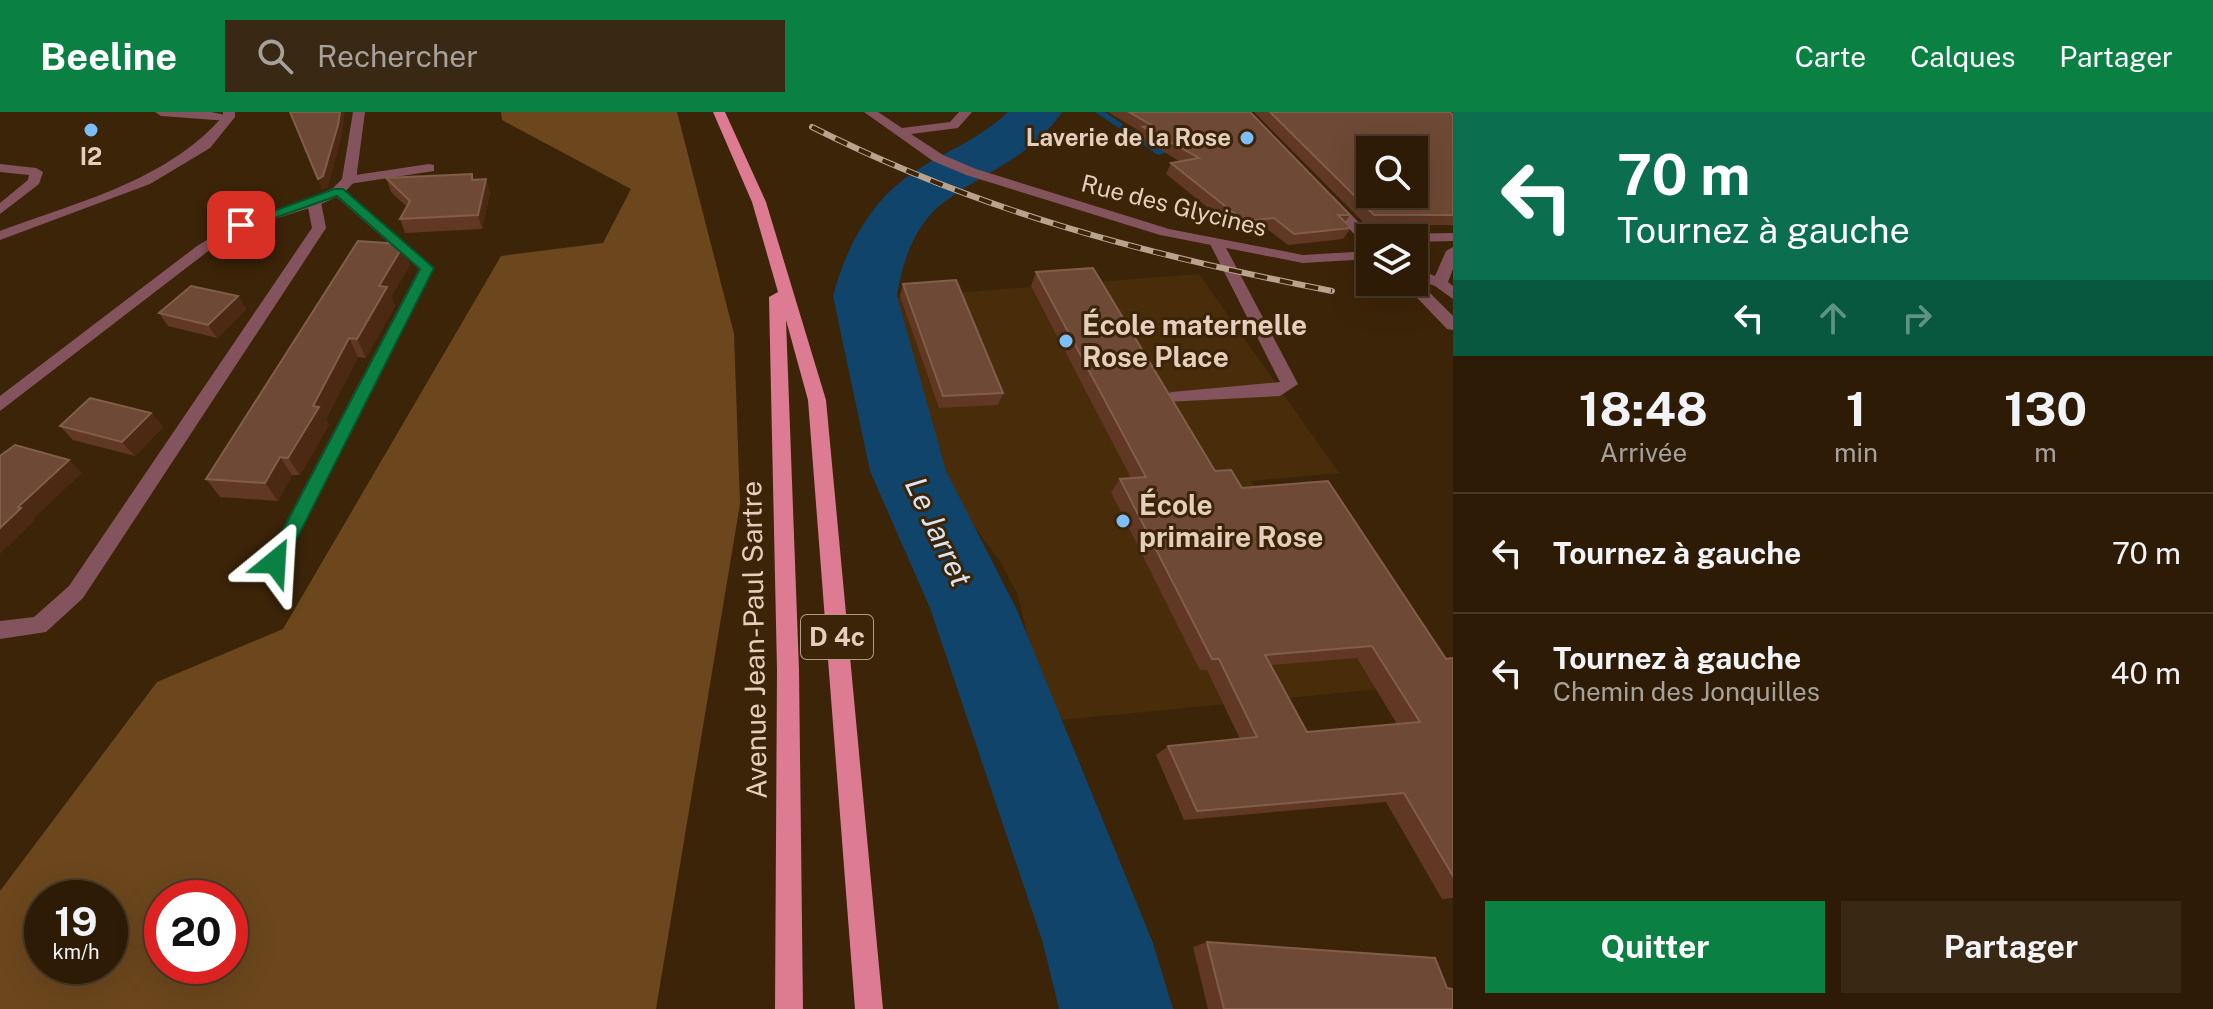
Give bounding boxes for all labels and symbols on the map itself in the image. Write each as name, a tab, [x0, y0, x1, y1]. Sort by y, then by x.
marker: I2	[82, 121, 100, 139]
place label: Laverie de la Rose	[1026, 123, 1231, 151]
marker: Laverie de la Rose	[1238, 129, 1256, 147]
place label: I2	[80, 142, 102, 170]
street label: Rue des Glycines	[1079, 168, 1270, 242]
pin	[207, 191, 275, 259]
place label: École maternelle Rose Place	[1082, 308, 1307, 373]
marker: École maternelle Rose Place	[1057, 332, 1075, 350]
water label: Le Jarret	[898, 471, 980, 592]
street label: Avenue Jean-Paul Sartre	[734, 481, 773, 800]
place label: École primaire Rose	[1139, 488, 1323, 553]
marker: École primaire Rose	[1114, 512, 1132, 530]
position arrow	[233, 520, 317, 604]
road number: D 4c	[801, 615, 873, 659]
speed limit sign: 20	[144, 880, 248, 984]

